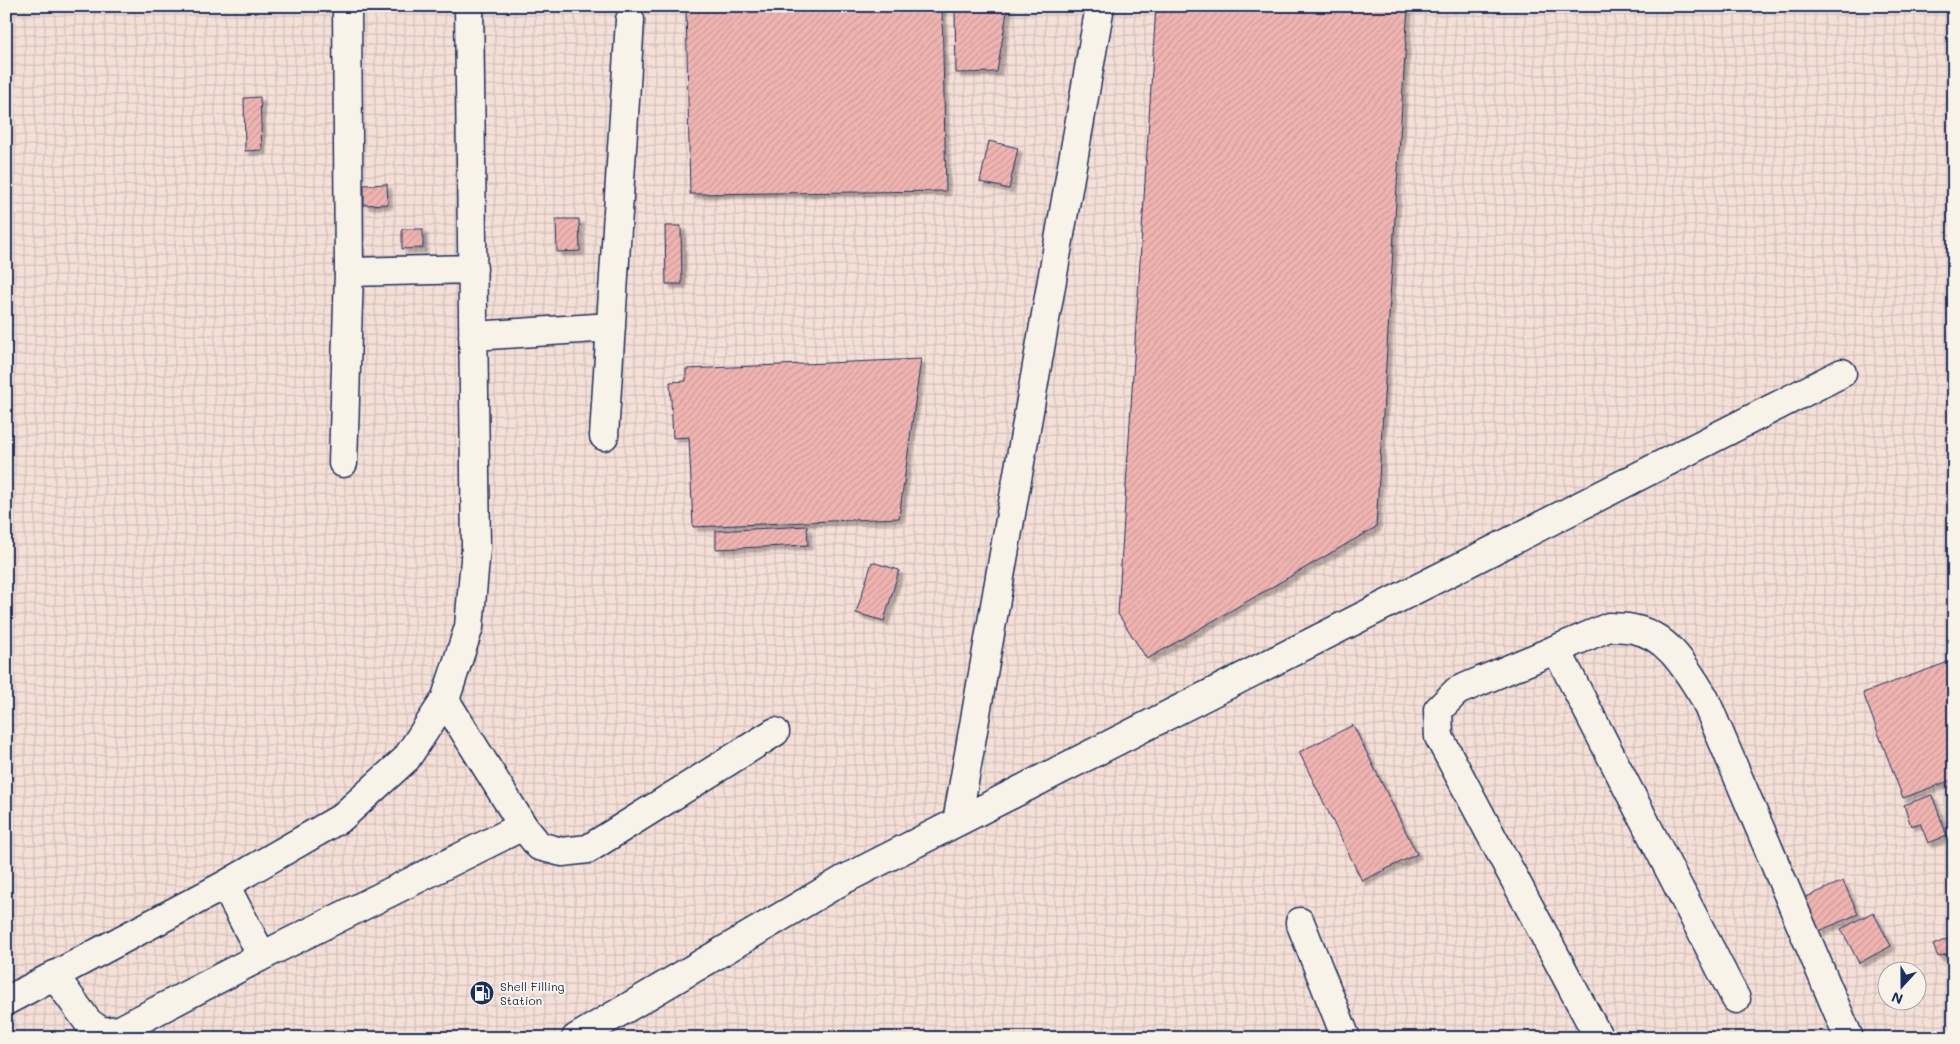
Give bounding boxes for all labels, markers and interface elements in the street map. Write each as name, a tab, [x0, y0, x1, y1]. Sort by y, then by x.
north arrow	[1878, 962, 1928, 1012]
place label: Shell Filling Station	[500, 978, 565, 1008]
fuel station icon: Shell Filling Station	[469, 980, 495, 1006]
text: N	[1889, 988, 1906, 1009]

